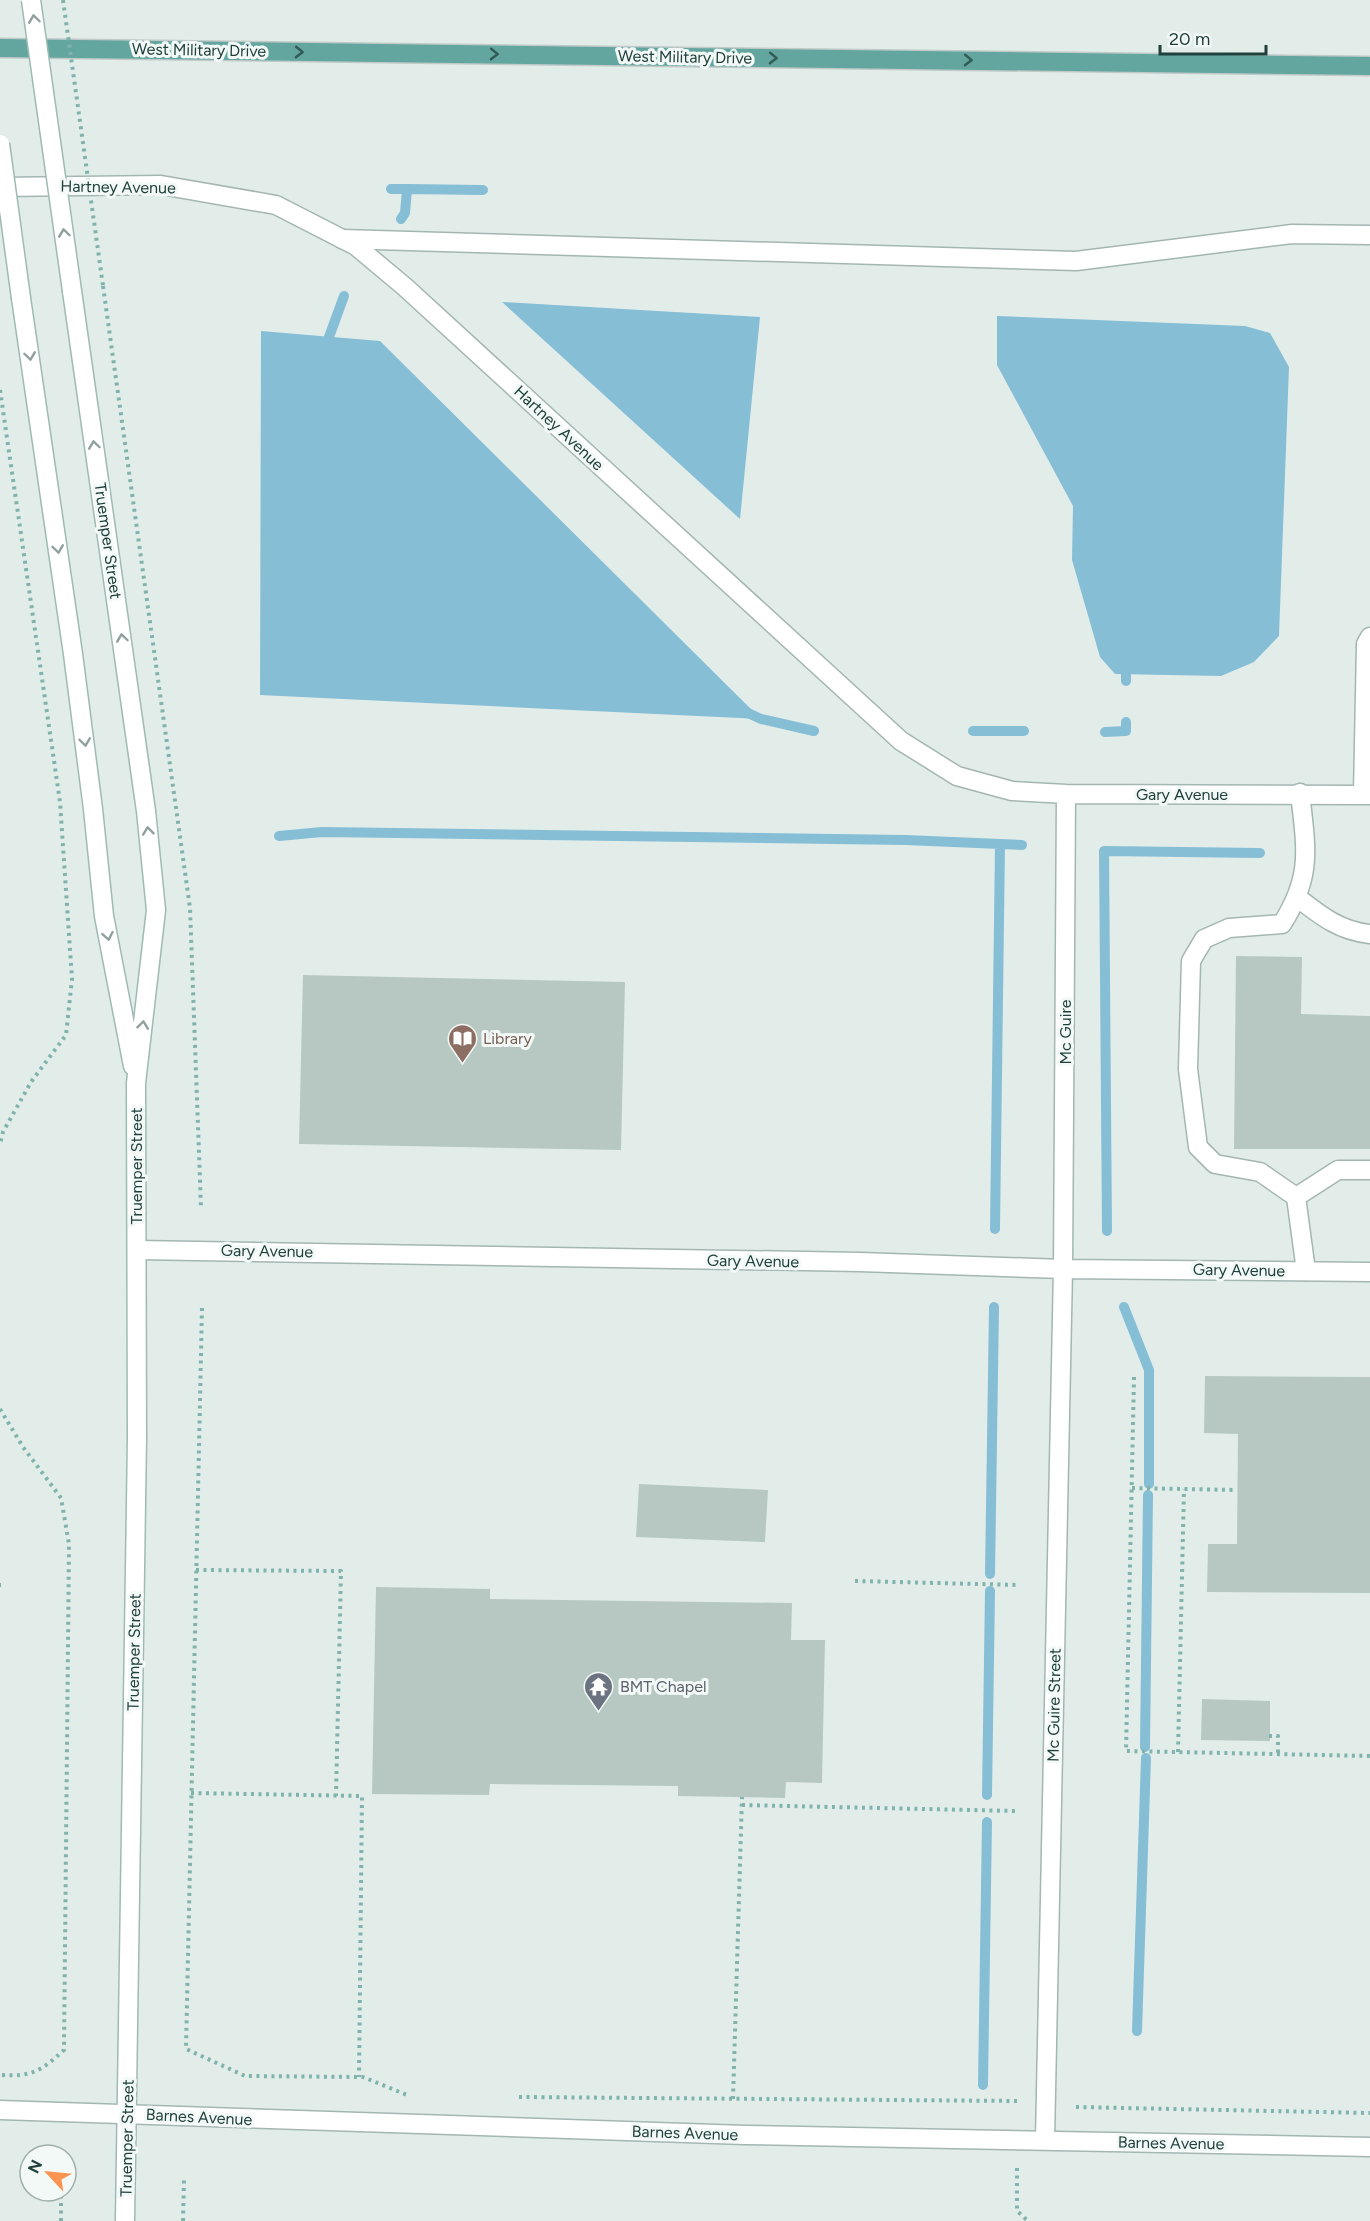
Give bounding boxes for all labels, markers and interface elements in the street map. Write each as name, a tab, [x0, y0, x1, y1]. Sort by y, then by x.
one-way arrow	[29, 14, 41, 23]
scale bar	[1160, 18, 1266, 56]
text: 20 m	[1169, 28, 1210, 50]
street label: West Military Drive	[132, 39, 267, 61]
one-way arrow	[295, 45, 304, 58]
street label: West Military Drive	[618, 46, 753, 68]
one-way arrow	[490, 48, 499, 60]
one-way arrow	[769, 52, 778, 64]
one-way arrow	[964, 54, 973, 66]
street label: Hartney Avenue	[60, 176, 176, 198]
one-way arrow	[58, 228, 70, 237]
one-way arrow	[23, 351, 35, 360]
street label: Hartney Avenue	[510, 382, 608, 475]
one-way arrow	[88, 440, 100, 449]
street label: Truemper Street	[90, 482, 126, 600]
one-way arrow	[51, 544, 63, 553]
one-way arrow	[116, 633, 128, 642]
one-way arrow	[78, 737, 90, 747]
street label: Gary Avenue	[1136, 785, 1228, 804]
one-way arrow	[142, 826, 155, 835]
one-way arrow	[101, 930, 114, 940]
street label: Mc Guire	[1056, 999, 1075, 1065]
one-way arrow	[136, 1020, 148, 1029]
library icon: Library	[446, 1022, 478, 1064]
place label: Library	[483, 1029, 532, 1048]
street label: Truemper Street	[127, 1107, 146, 1225]
street label: Gary Avenue	[221, 1241, 314, 1261]
street label: Gary Avenue	[707, 1251, 800, 1271]
street label: Gary Avenue	[1193, 1260, 1286, 1280]
street label: Truemper Street	[123, 1593, 145, 1711]
street label: Mc Guire Street	[1044, 1648, 1064, 1762]
temple icon: BMT Chapel	[583, 1670, 615, 1712]
place label: BMT Chapel	[620, 1677, 706, 1696]
street label: Truemper Street	[116, 2079, 138, 2197]
street label: Barnes Avenue	[145, 2105, 253, 2129]
street label: Barnes Avenue	[631, 2122, 739, 2144]
street label: Barnes Avenue	[1118, 2133, 1225, 2153]
north arrow	[18, 2143, 78, 2203]
text: N	[24, 2157, 46, 2176]

